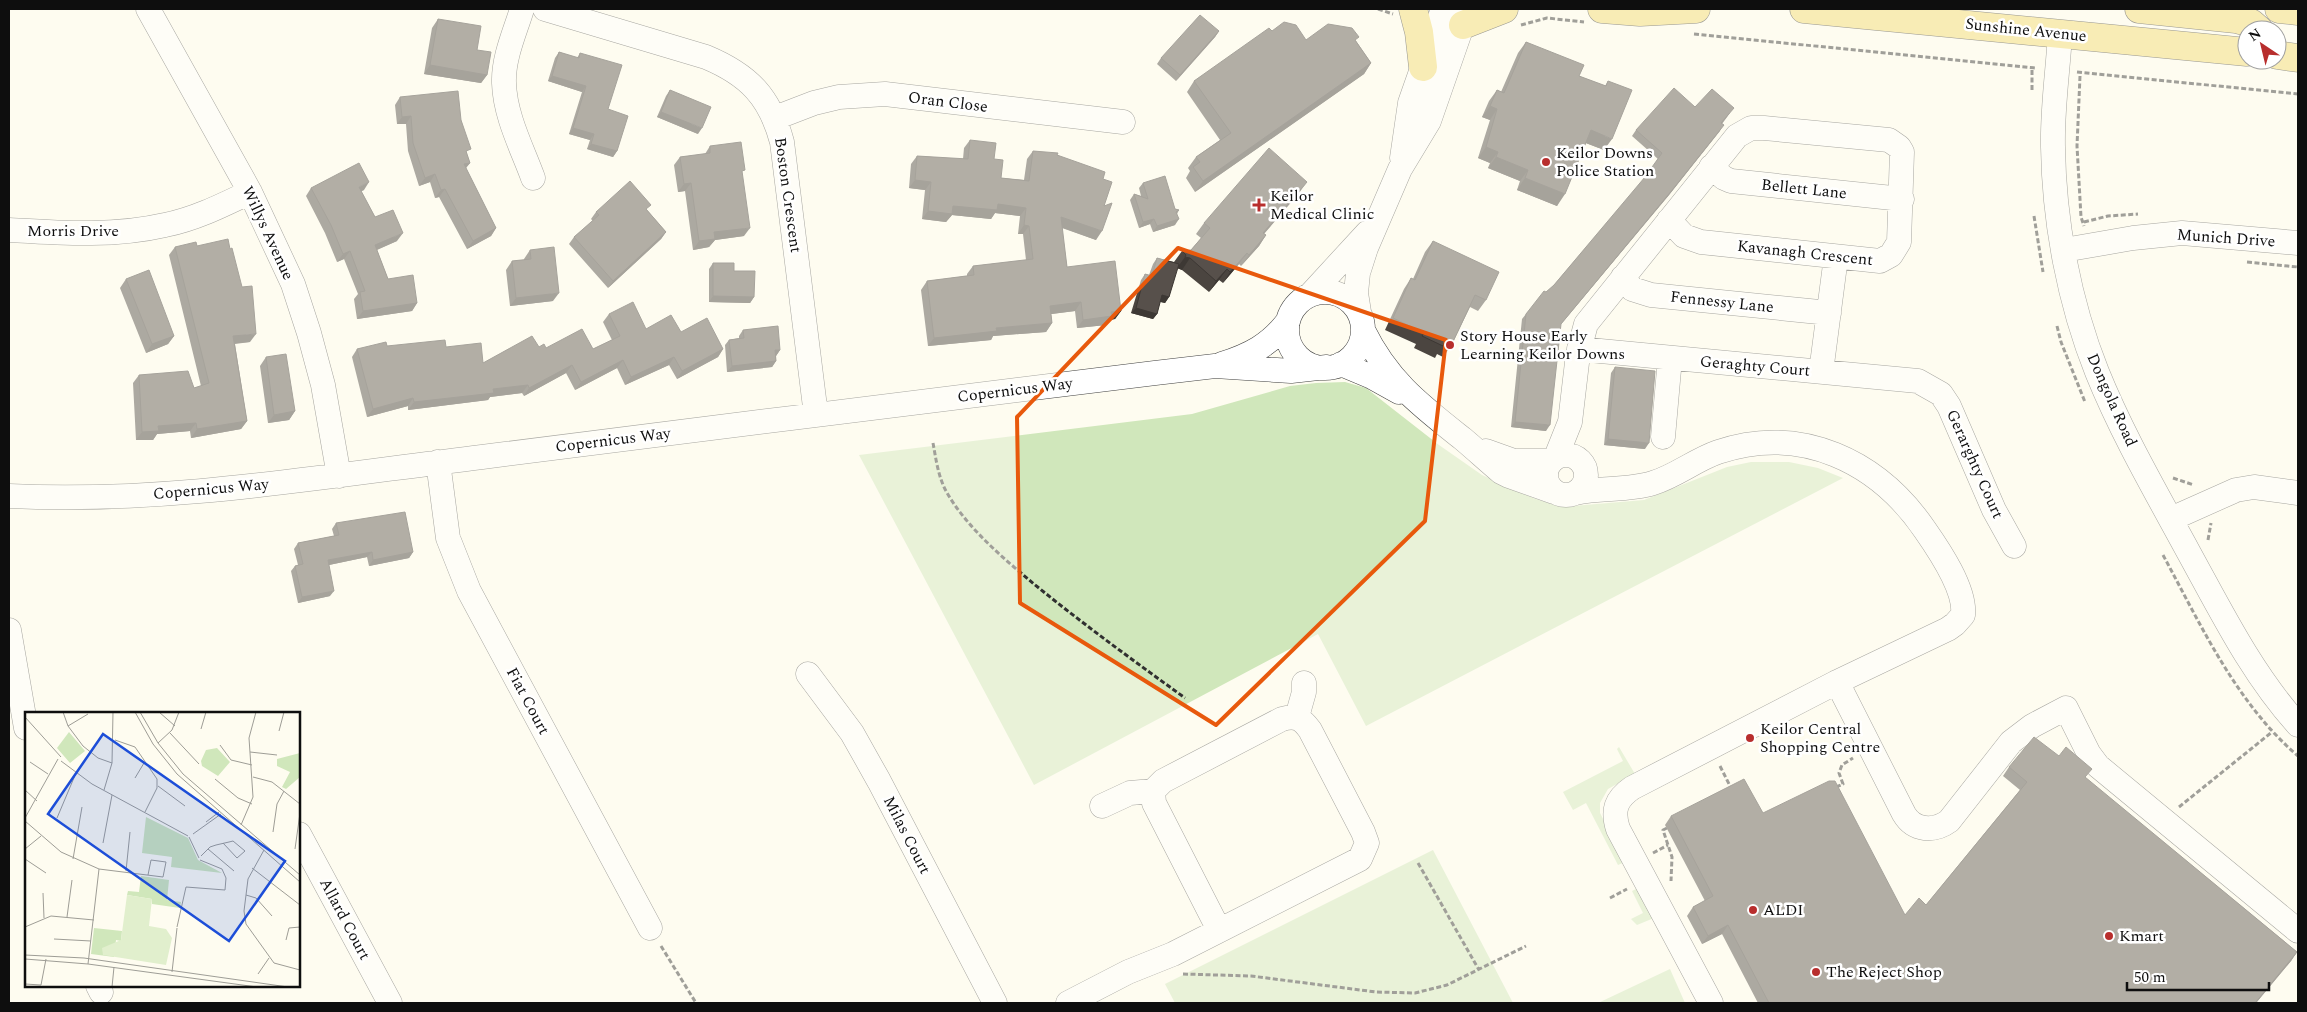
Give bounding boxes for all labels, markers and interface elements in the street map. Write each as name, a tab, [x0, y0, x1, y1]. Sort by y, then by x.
street label: Sunshine Avenue	[1964, 12, 2088, 48]
north arrow	[2237, 20, 2287, 70]
text: N	[2244, 23, 2266, 47]
street label: Oran Close	[907, 85, 989, 119]
street label: Boston Crescent	[768, 136, 808, 255]
place label: Keilor Downs Police Station	[1556, 141, 1654, 183]
marker: Keilor Downs Police Station	[1540, 156, 1552, 168]
street label: Bellett Lane	[1760, 173, 1848, 205]
street label: Willys Avenue	[236, 182, 300, 284]
place label: Keilor Medical Clinic	[1270, 184, 1374, 226]
marker: Keilor Medical Clinic	[1252, 198, 1266, 212]
street label: Morris Drive	[27, 219, 119, 243]
street label: Munich Drive	[2176, 223, 2276, 253]
street label: Kavanagh Crescent	[1736, 234, 1874, 272]
street label: Fennessy Lane	[1669, 285, 1775, 319]
place label: Story House Early Learning Keilor Downs	[1460, 324, 1625, 366]
marker: Story House Early Learning Keilor Downs	[1444, 339, 1456, 351]
street label: Geraghty Court	[1699, 349, 1812, 383]
street label: Dongola Road	[2081, 349, 2143, 451]
street label: Copernicus Way	[956, 371, 1075, 409]
street label: Gerarghty Court	[1940, 406, 2010, 523]
street label: Copernicus Way	[554, 421, 673, 459]
street label: Copernicus Way	[152, 472, 271, 506]
street label: Fiat Court	[500, 663, 556, 739]
inset map	[25, 712, 300, 987]
place label: Keilor Central Shopping Centre	[1760, 717, 1880, 759]
marker: Keilor Central Shopping Centre	[1744, 732, 1756, 744]
street label: Milas Court	[877, 792, 937, 879]
street label: Allard Court	[313, 874, 377, 964]
place label: ALDI	[1763, 898, 1804, 922]
marker: ALDI	[1747, 904, 1759, 916]
place label: Kmart	[2119, 924, 2164, 948]
marker: Kmart	[2103, 930, 2115, 942]
place label: The Reject Shop	[1826, 960, 1942, 984]
scale bar	[2127, 960, 2270, 992]
marker: The Reject Shop	[1810, 966, 1822, 978]
text: 50 m	[2134, 966, 2166, 989]

